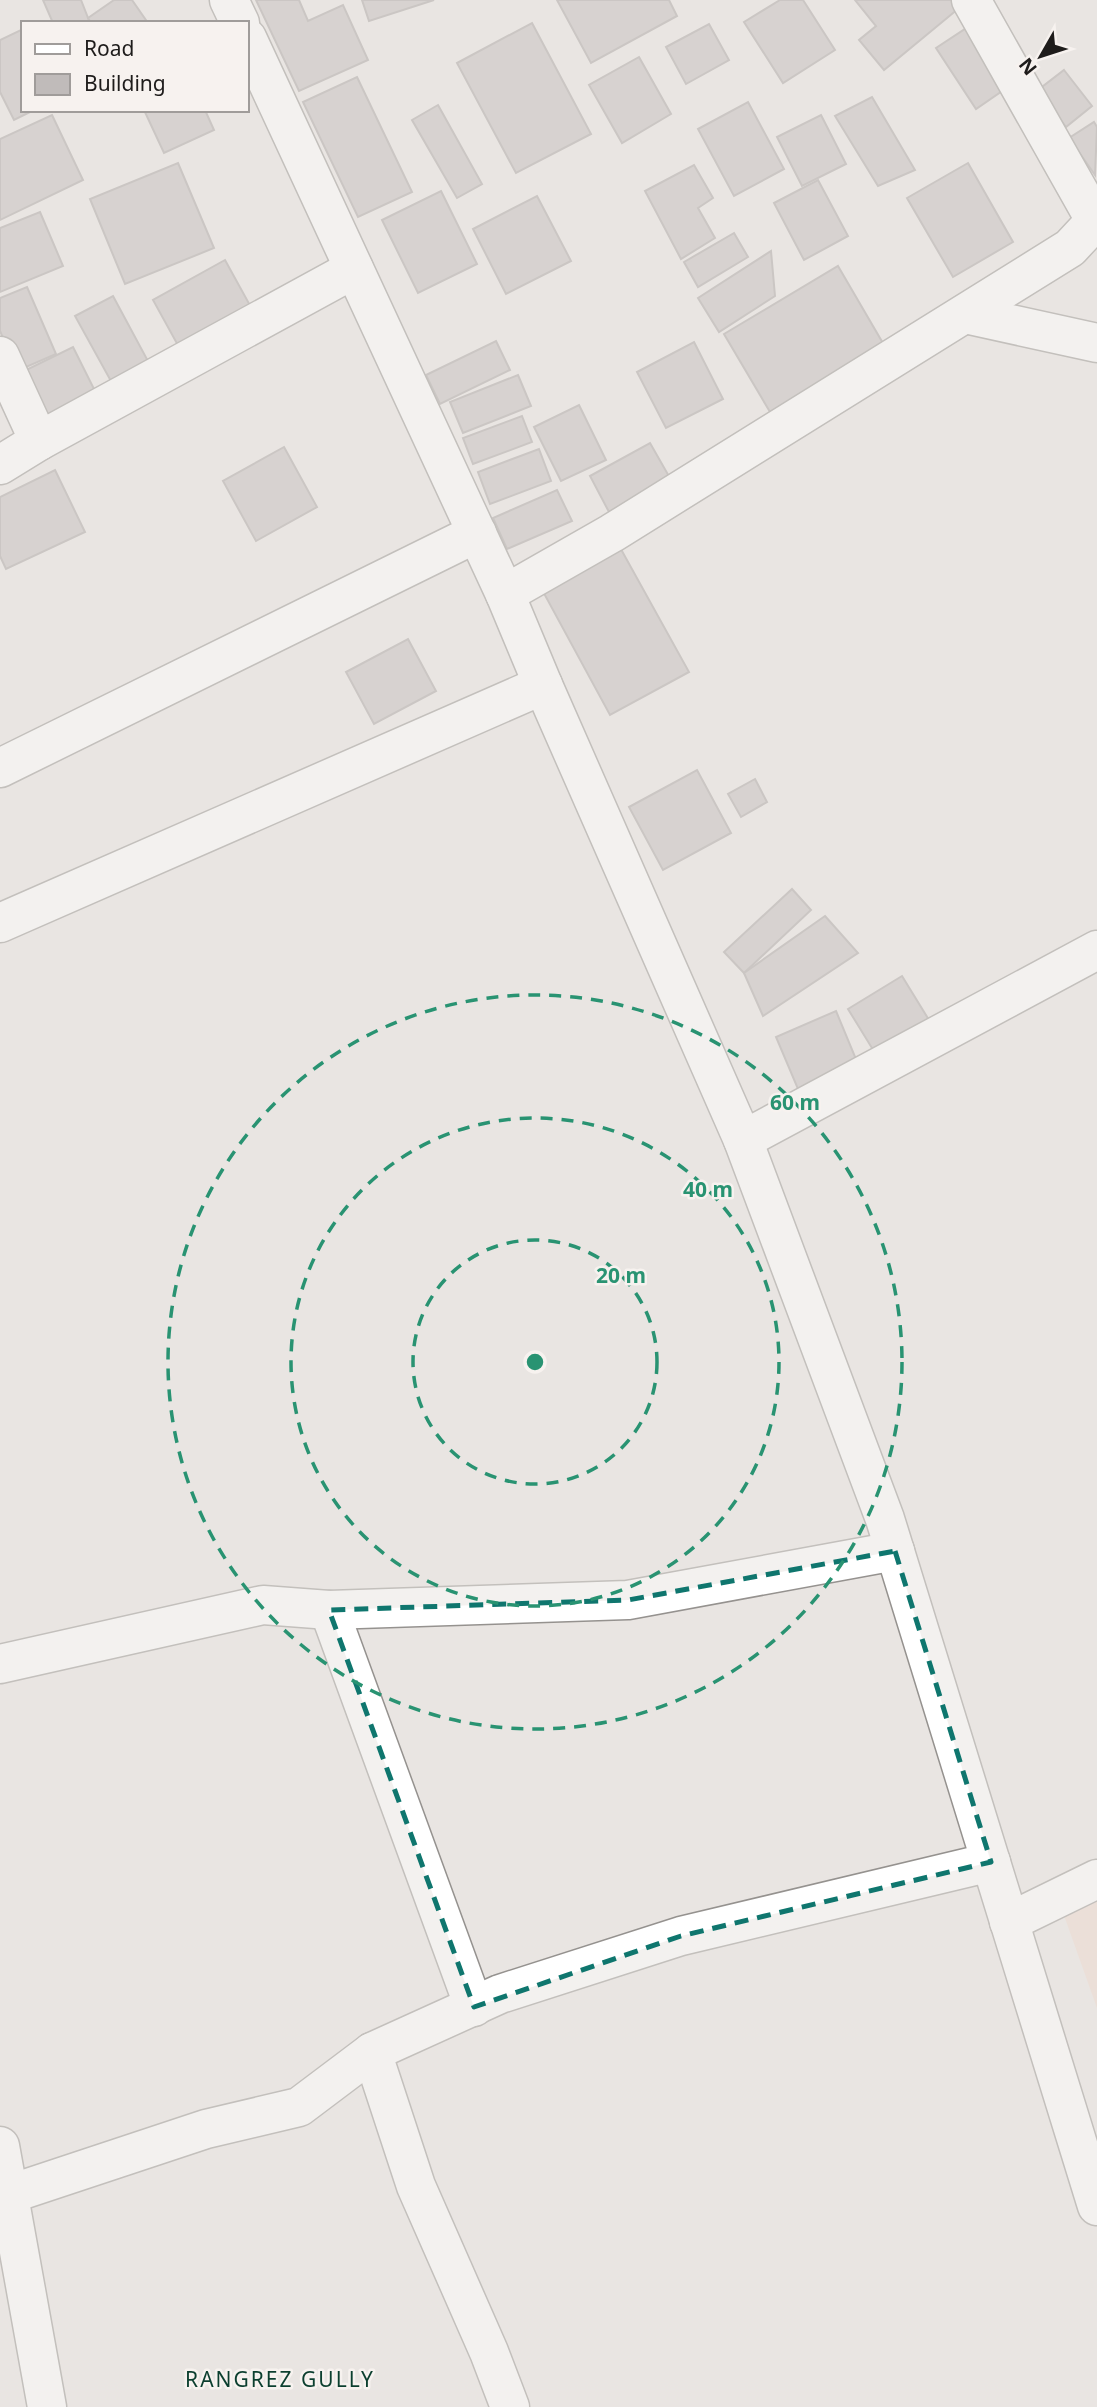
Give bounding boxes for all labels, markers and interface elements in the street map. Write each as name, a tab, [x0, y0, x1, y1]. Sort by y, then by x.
legend	[21, 21, 248, 112]
north arrow	[1006, 21, 1076, 91]
text: Road	[84, 34, 134, 62]
text: N	[1013, 53, 1043, 81]
text: Building	[84, 69, 166, 97]
text: 60 m	[770, 1088, 820, 1116]
text: 40 m	[683, 1175, 733, 1203]
text: 20 m	[596, 1261, 646, 1289]
centre of rings	[523, 1350, 547, 1374]
district label: RANGREZ GULLY	[185, 2365, 375, 2393]

